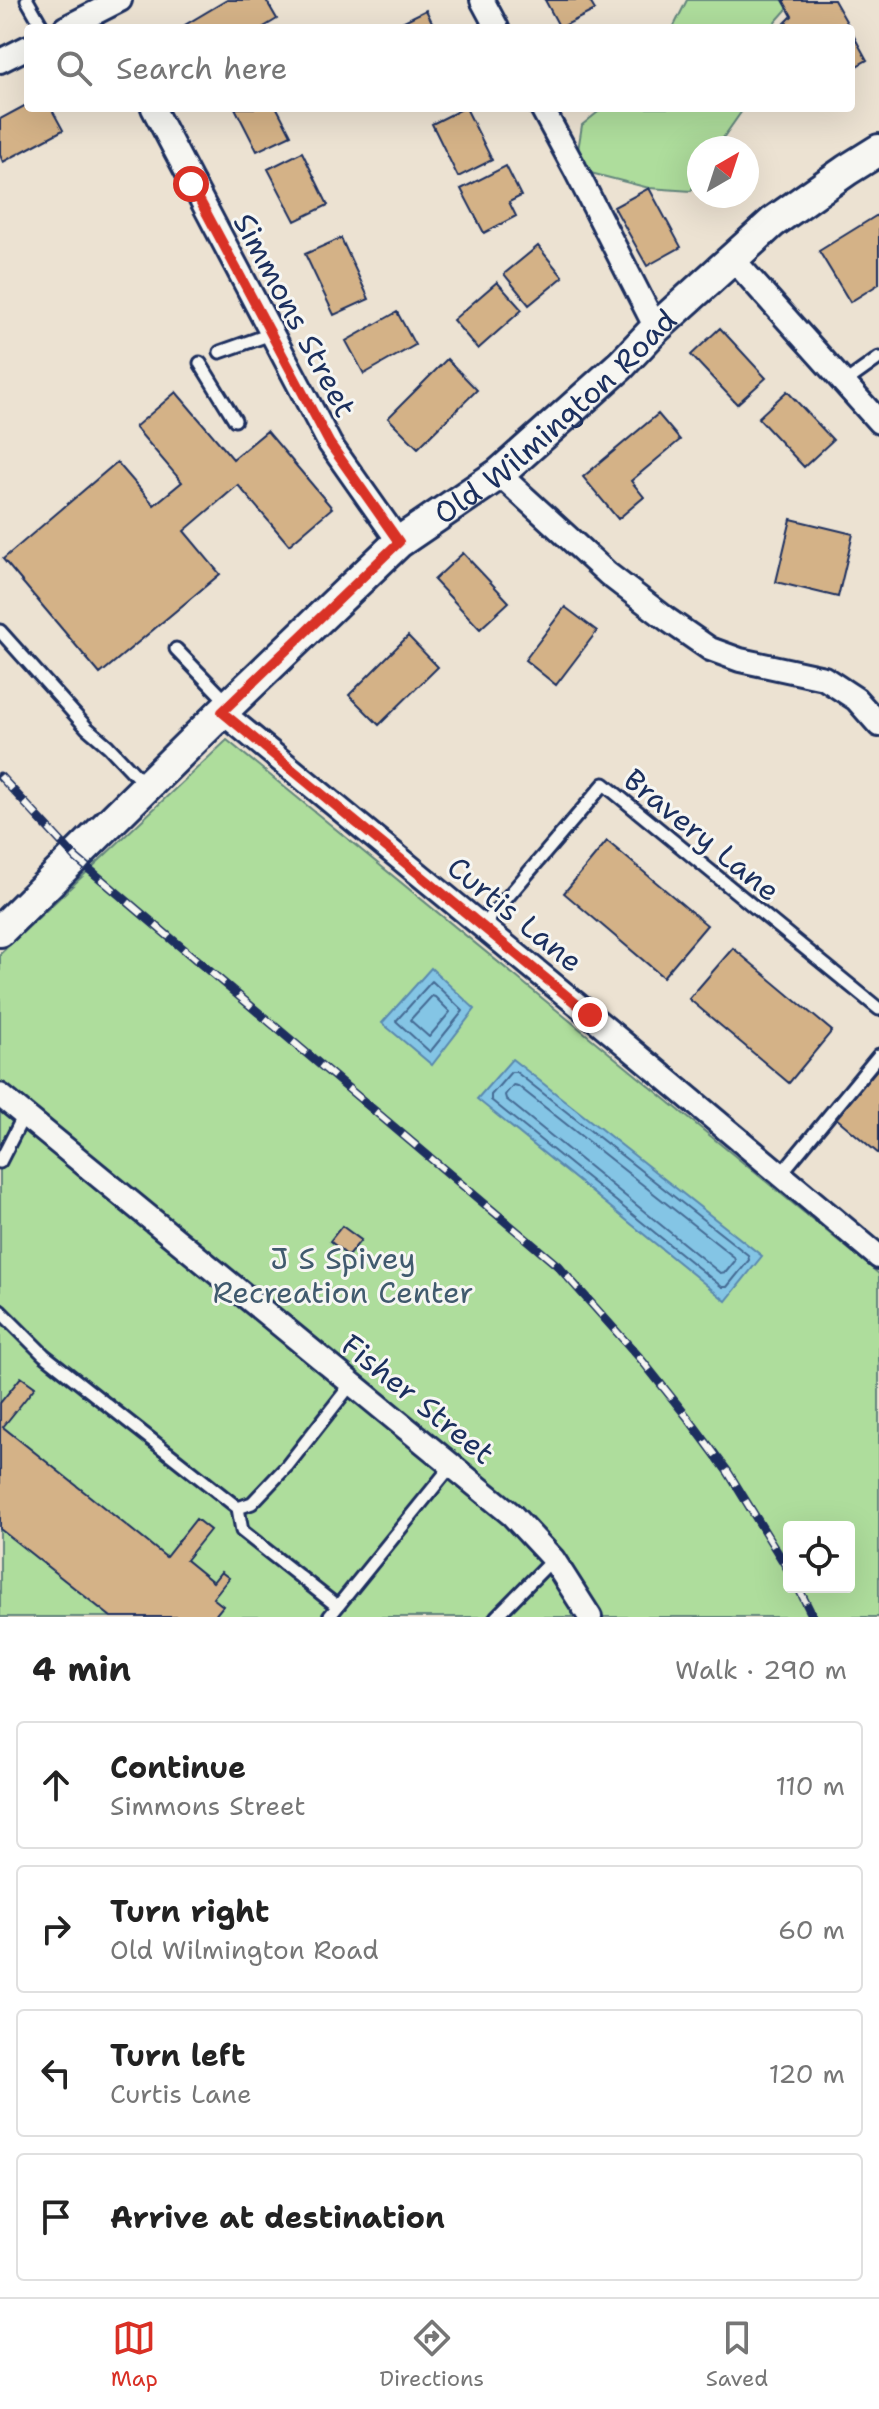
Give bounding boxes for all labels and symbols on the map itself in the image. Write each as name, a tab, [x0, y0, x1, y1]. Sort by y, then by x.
north arrow	[687, 136, 759, 208]
route start	[173, 166, 209, 202]
street label: Simmons Street	[224, 206, 366, 424]
street label: Old Wilmington Road	[425, 299, 685, 533]
street label: Bravery Lane	[615, 759, 789, 911]
street label: Curtis Lane	[439, 847, 591, 981]
route end	[572, 997, 608, 1033]
park label: J S Spivey Recreation Center	[212, 1238, 474, 1313]
street label: Fisher Street	[333, 1325, 503, 1473]

